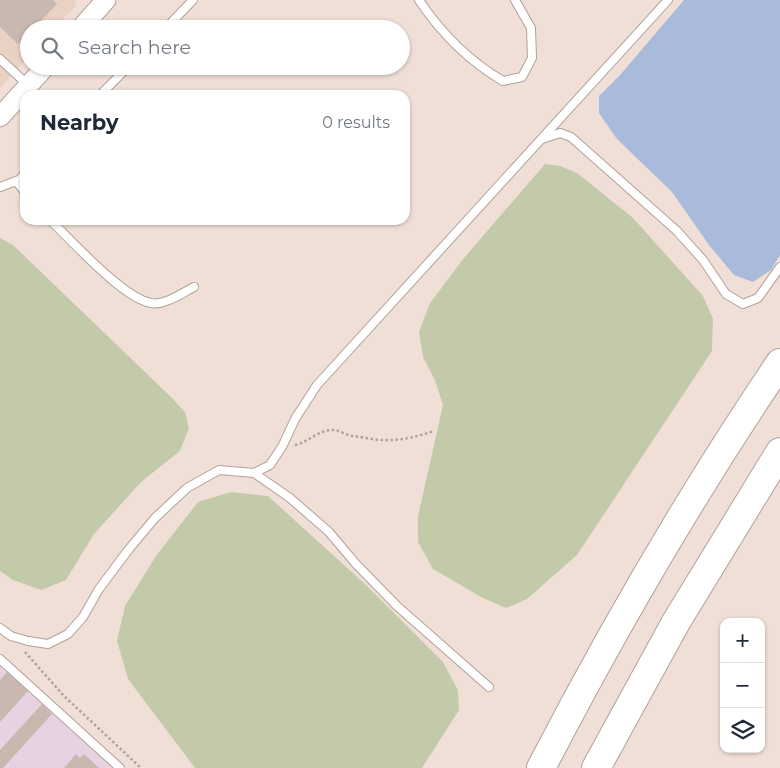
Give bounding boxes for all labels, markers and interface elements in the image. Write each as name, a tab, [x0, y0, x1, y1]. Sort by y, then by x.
search box	[20, 20, 410, 75]
icon: search	[38, 34, 66, 62]
text: Search here	[78, 36, 191, 59]
text: Nearby	[40, 110, 119, 135]
text: 0 results	[322, 113, 390, 132]
map controls	[720, 618, 765, 753]
button: +	[720, 618, 765, 663]
button: −	[720, 663, 765, 708]
button: layers	[720, 708, 765, 753]

